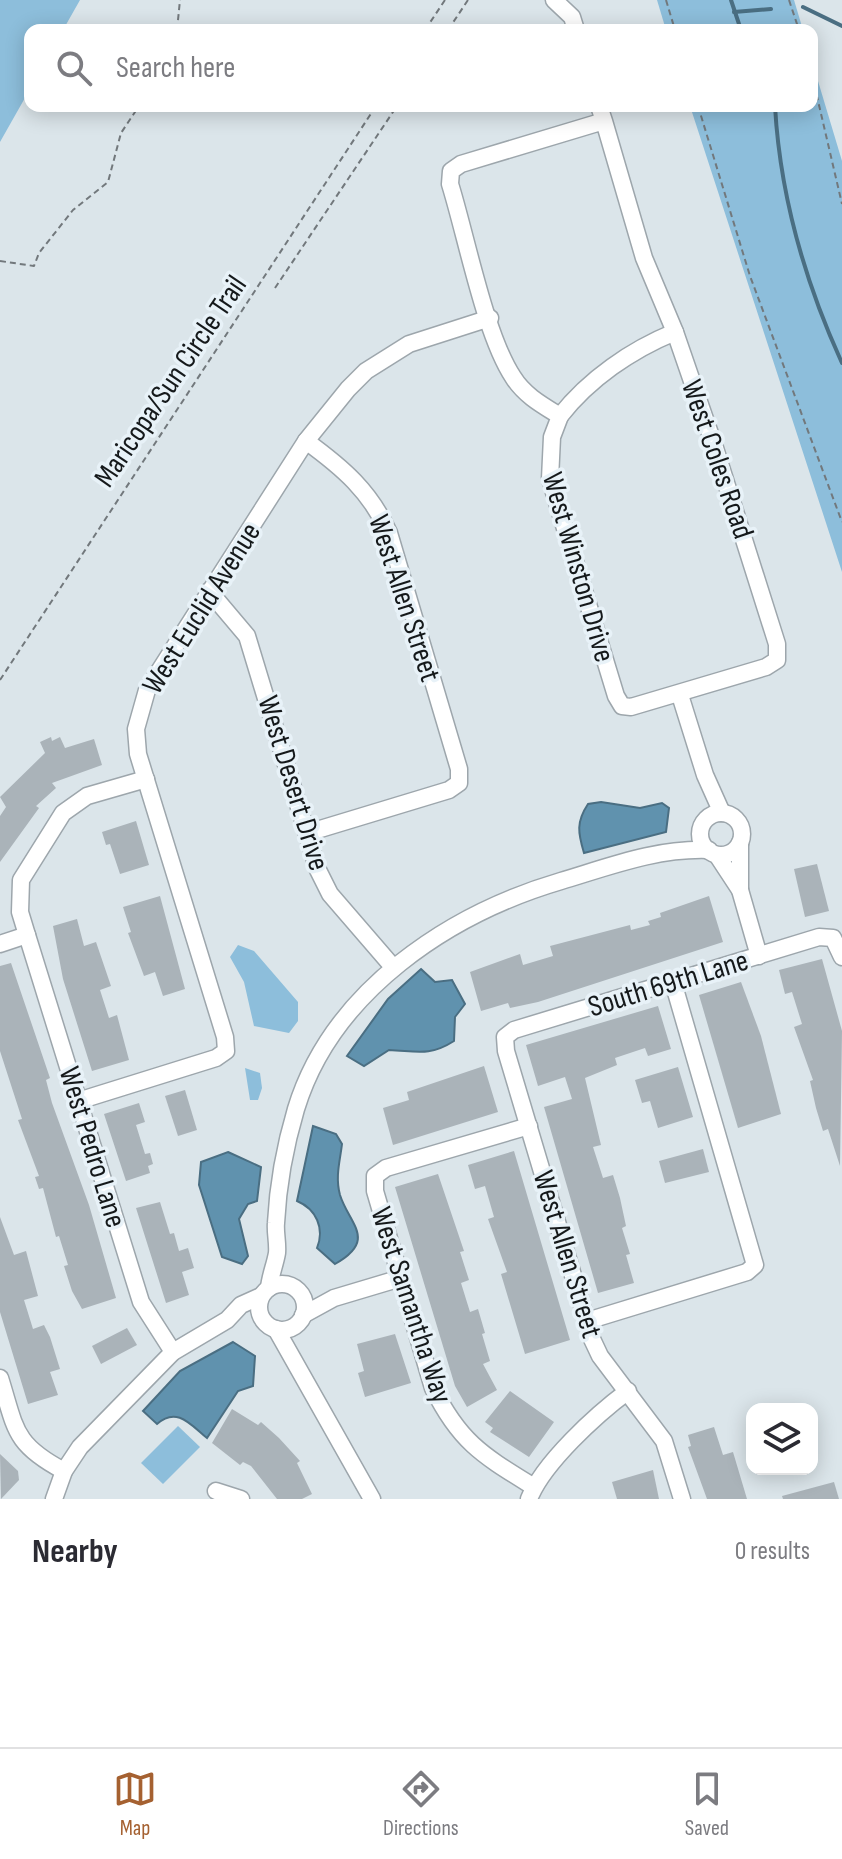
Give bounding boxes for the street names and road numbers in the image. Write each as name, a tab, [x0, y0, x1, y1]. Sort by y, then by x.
street label: Maricopa/Sun Circle Trail	[87, 269, 255, 494]
street label: West Coles Road	[673, 375, 761, 544]
street label: West Winston Drive	[534, 468, 622, 666]
street label: West Allen Street	[360, 510, 448, 686]
street label: West Euclid Avenue	[135, 516, 269, 701]
street label: West Desert Drive	[249, 692, 337, 875]
street label: South 69th Lane	[584, 943, 753, 1025]
street label: West Pedro Lane	[51, 1063, 134, 1232]
street label: West Allen Street	[525, 1166, 610, 1342]
street label: West Samantha Way	[362, 1203, 460, 1408]

